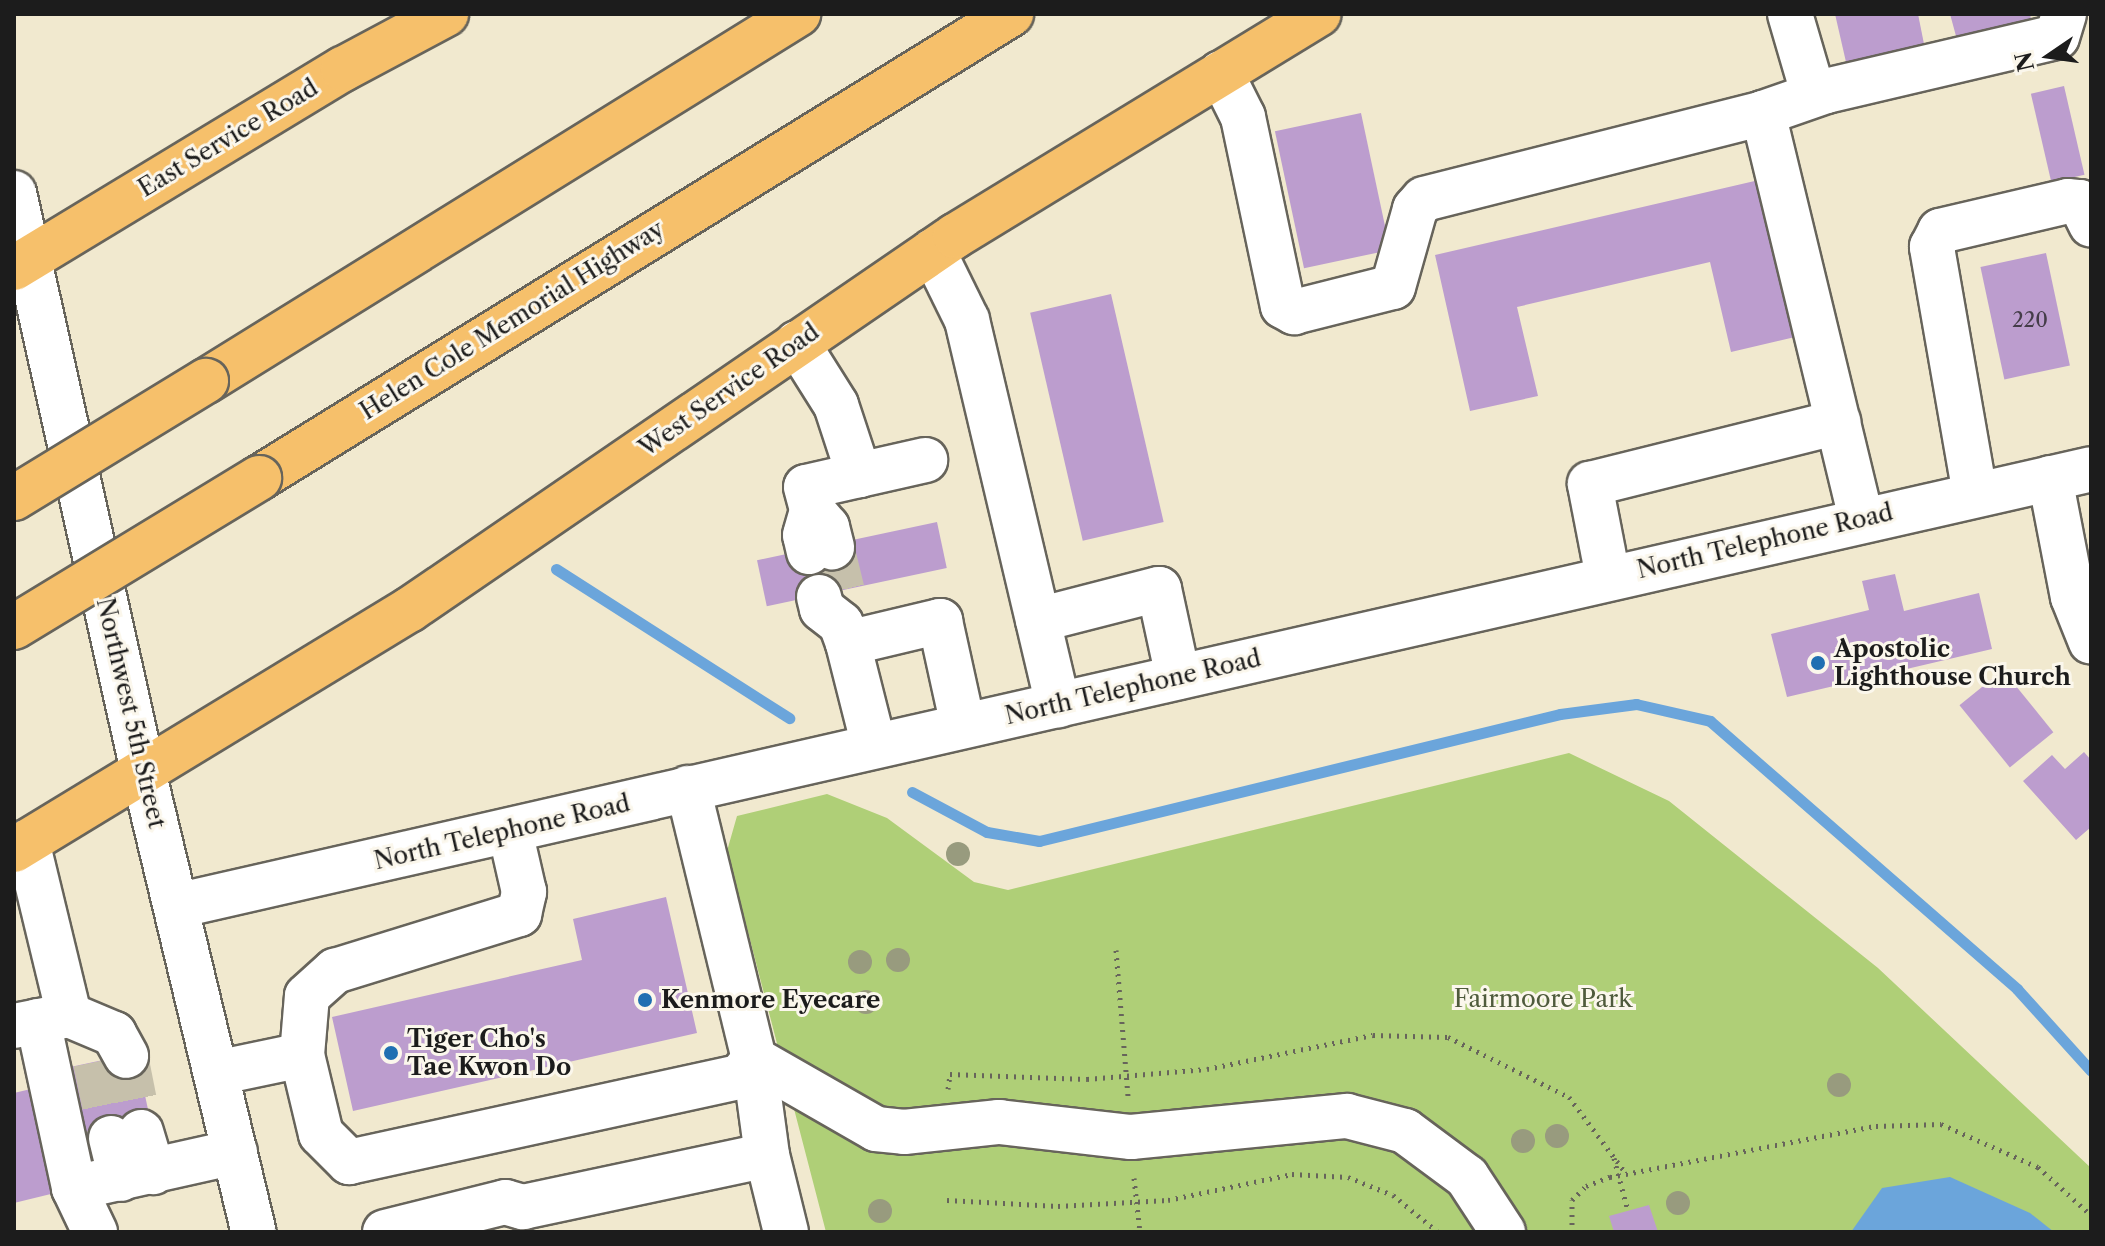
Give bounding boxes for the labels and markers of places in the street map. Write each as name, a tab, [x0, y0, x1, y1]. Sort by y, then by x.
place label: Apostolic Lighthouse Church	[1834, 635, 2071, 691]
marker: Apostolic Lighthouse Church	[1809, 654, 1827, 672]
place label: Kenmore Eyecare	[661, 986, 880, 1014]
marker: Kenmore Eyecare	[636, 991, 654, 1009]
place label: Tiger Cho's Tae Kwon Do	[407, 1025, 571, 1081]
marker: Tiger Cho's Tae Kwon Do	[382, 1044, 400, 1062]

